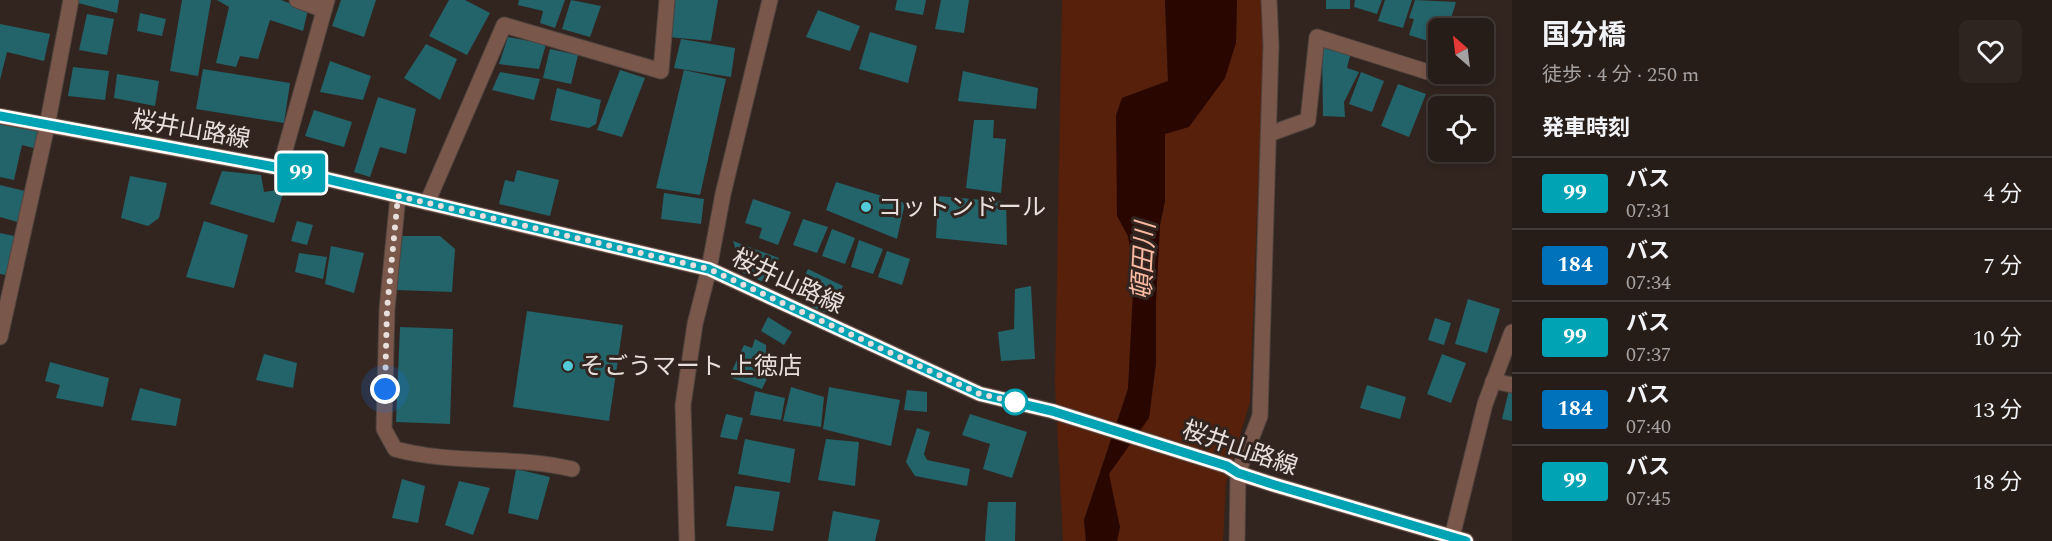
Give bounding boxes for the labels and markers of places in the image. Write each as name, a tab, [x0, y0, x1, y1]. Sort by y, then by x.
place label: コットンドール	[878, 190, 1046, 226]
marker: コットンドール	[859, 200, 873, 214]
place label: そごうマート 上徳店	[580, 349, 802, 385]
marker: そごうマート 上徳店	[561, 359, 575, 373]
unlabelled marker	[1002, 389, 1028, 415]

